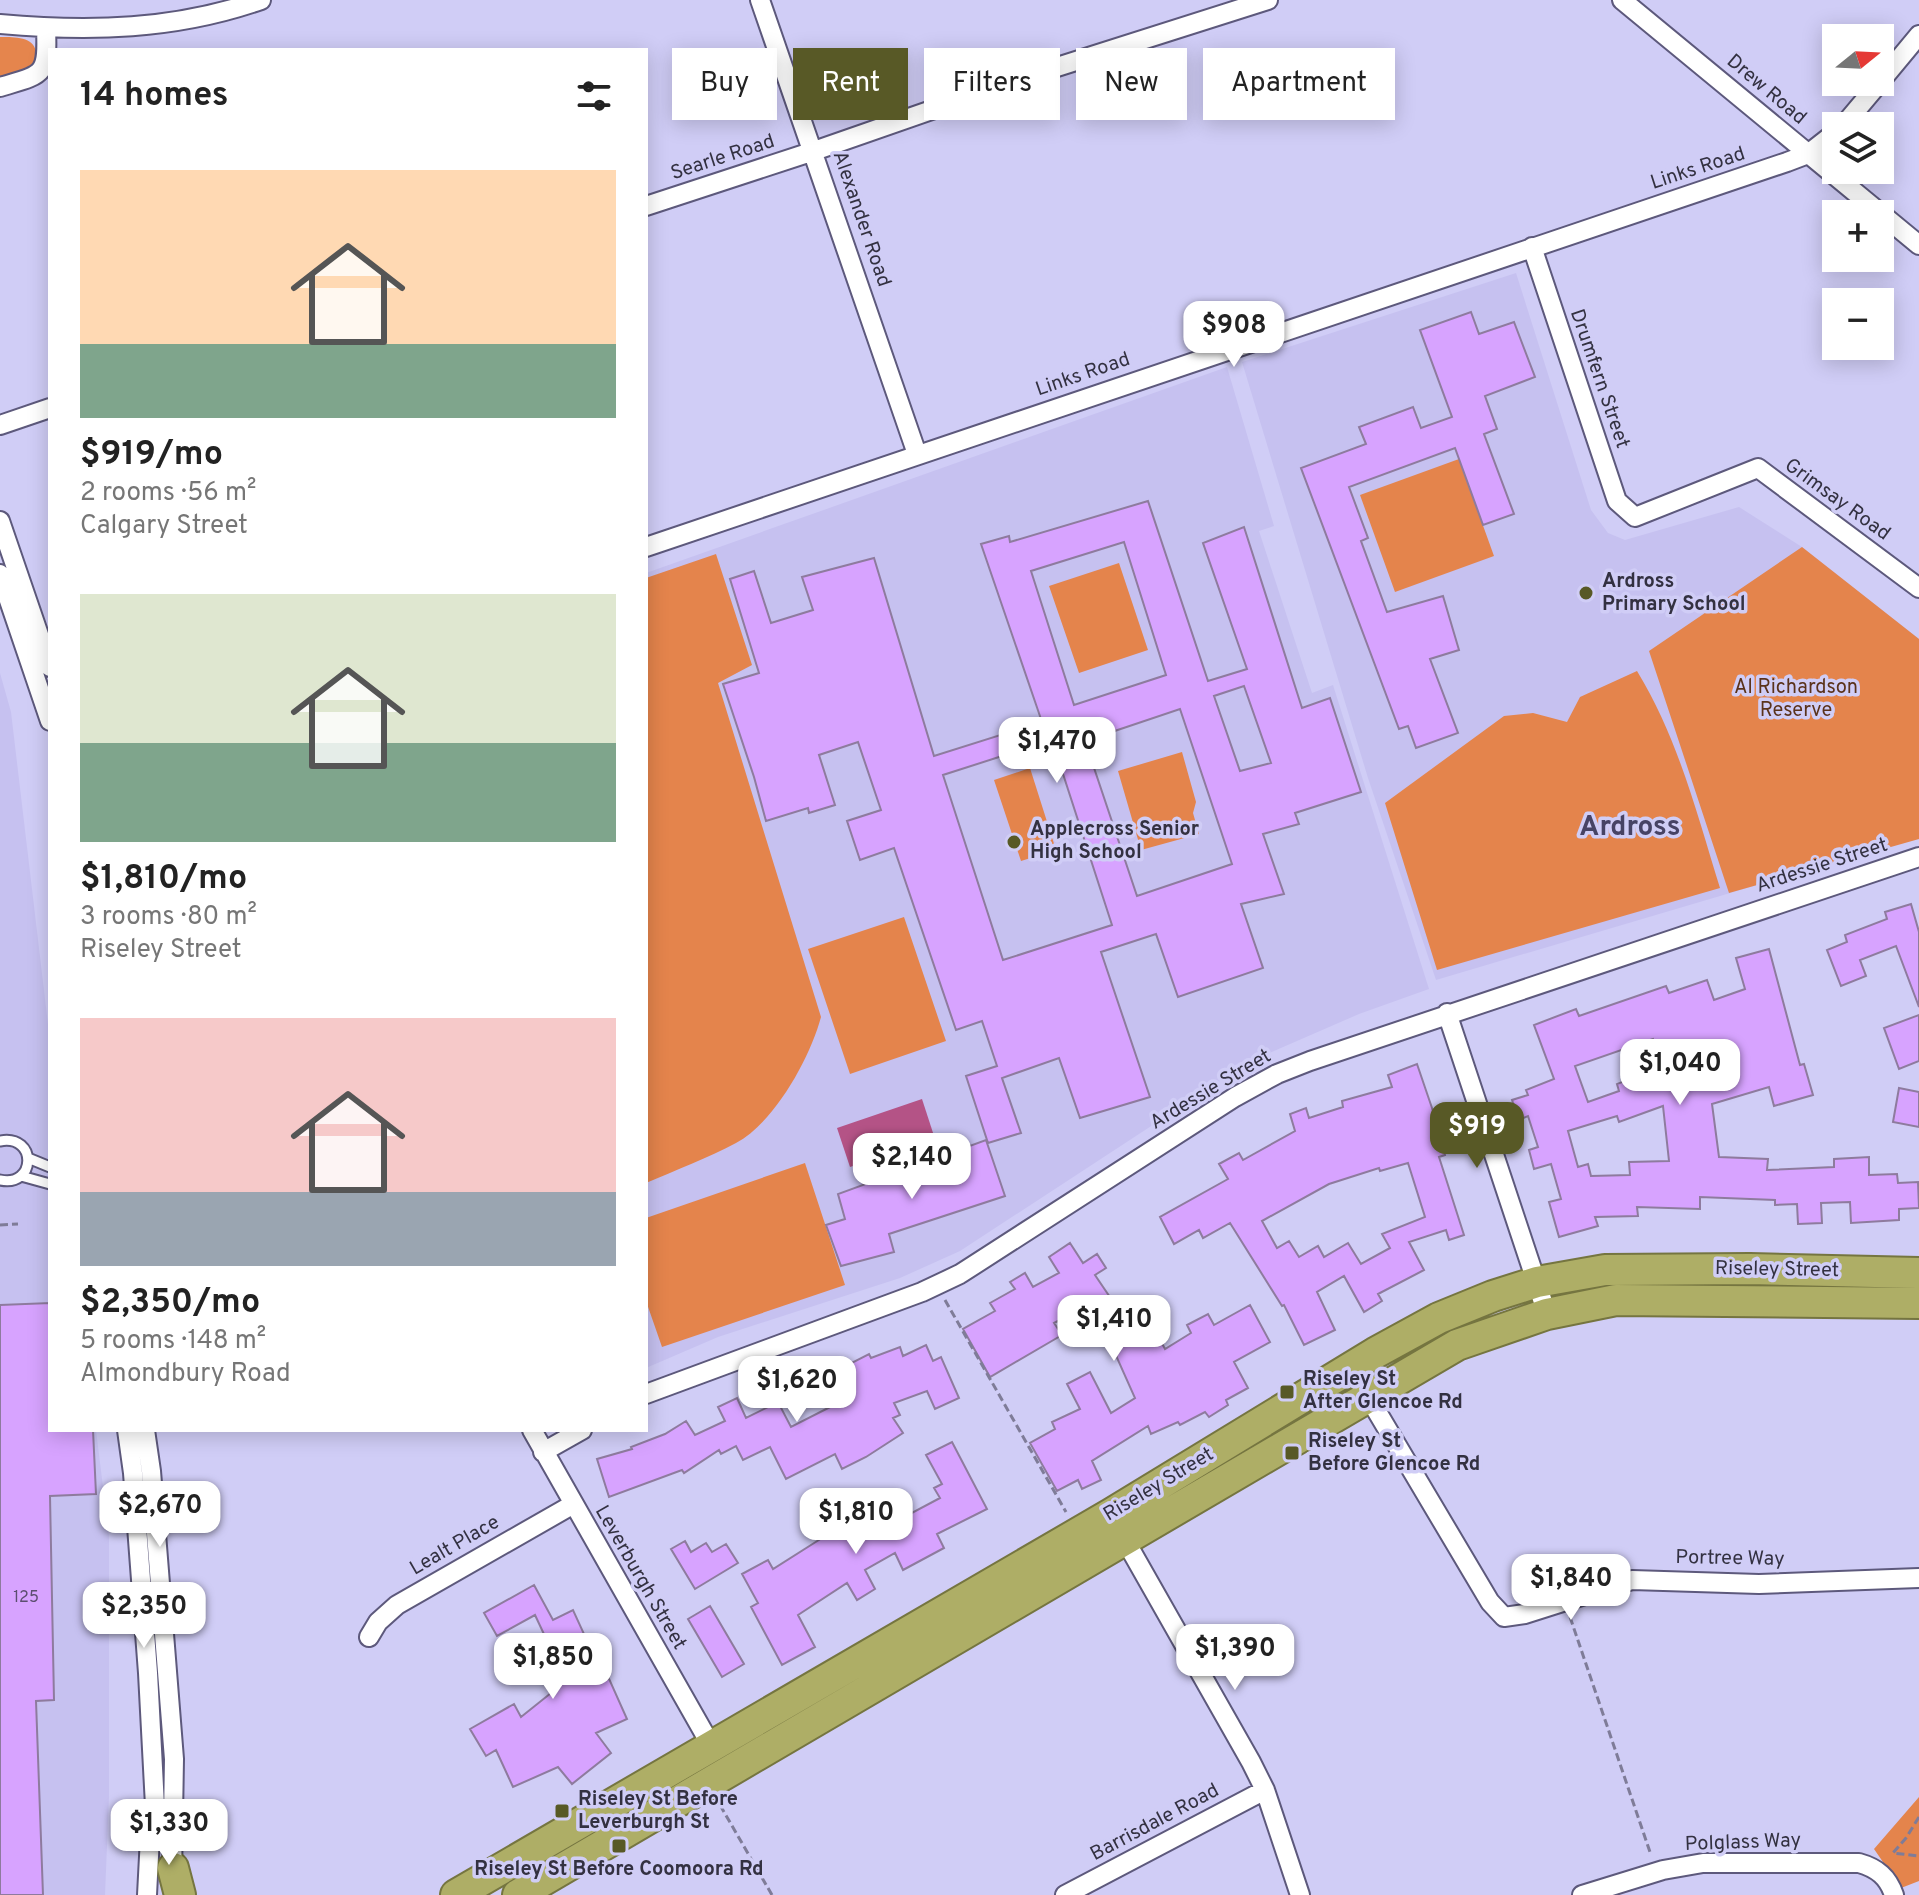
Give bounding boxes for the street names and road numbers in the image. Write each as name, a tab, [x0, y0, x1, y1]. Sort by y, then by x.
street label: Drew Road	[1721, 49, 1811, 131]
street label: Searle Road	[668, 129, 778, 187]
street label: Links Road	[1647, 141, 1749, 197]
street label: Alexander Road	[826, 148, 896, 290]
street label: Drumfern Street	[1563, 306, 1635, 452]
street label: Links Road	[1032, 347, 1134, 403]
street label: Grimsay Road	[1779, 453, 1895, 547]
street label: Ardessie Street	[1753, 832, 1891, 900]
street label: Ardessie Street	[1146, 1044, 1276, 1136]
street label: Riseley Street	[1715, 1256, 1839, 1284]
street label: Riseley Street	[1099, 1442, 1219, 1528]
street label: Leverburgh Street	[588, 1501, 692, 1655]
street label: Lealt Place	[405, 1510, 505, 1582]
street label: Portree Way	[1675, 1545, 1785, 1573]
street label: Barrisdale Road	[1086, 1778, 1224, 1868]
street label: Polglass Way	[1684, 1828, 1802, 1858]

